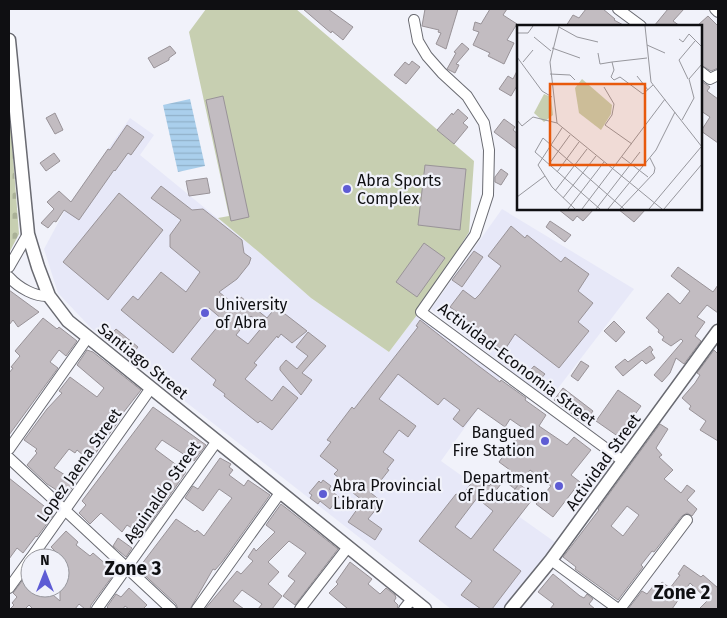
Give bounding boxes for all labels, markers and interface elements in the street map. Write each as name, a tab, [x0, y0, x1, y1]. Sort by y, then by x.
inset map	[517, 25, 702, 210]
place label: Abra Sports Complex	[357, 171, 441, 208]
marker: Abra Sports Complex	[341, 183, 353, 195]
place label: University of Abra	[215, 295, 288, 332]
street label: Actividad-Economia Street	[435, 299, 600, 429]
marker: University of Abra	[199, 307, 211, 319]
street label: Santiago Street	[94, 319, 192, 403]
street label: Lopez Jaena Street	[33, 404, 125, 525]
street label: Actividad Street	[562, 410, 645, 514]
place label: Bangued Fire Station	[452, 423, 535, 460]
marker: Bangued Fire Station	[539, 435, 551, 447]
street label: Aguinaldo Street	[120, 437, 204, 547]
place label: Department of Education	[458, 468, 549, 505]
place label: Abra Provincial Library	[333, 476, 442, 513]
marker: Department of Education	[553, 480, 565, 492]
marker: Abra Provincial Library	[317, 488, 329, 500]
north arrow	[20, 548, 70, 598]
text: N	[40, 552, 50, 569]
district label: Zone 3	[105, 557, 162, 580]
district label: Zone 2	[654, 581, 711, 604]

